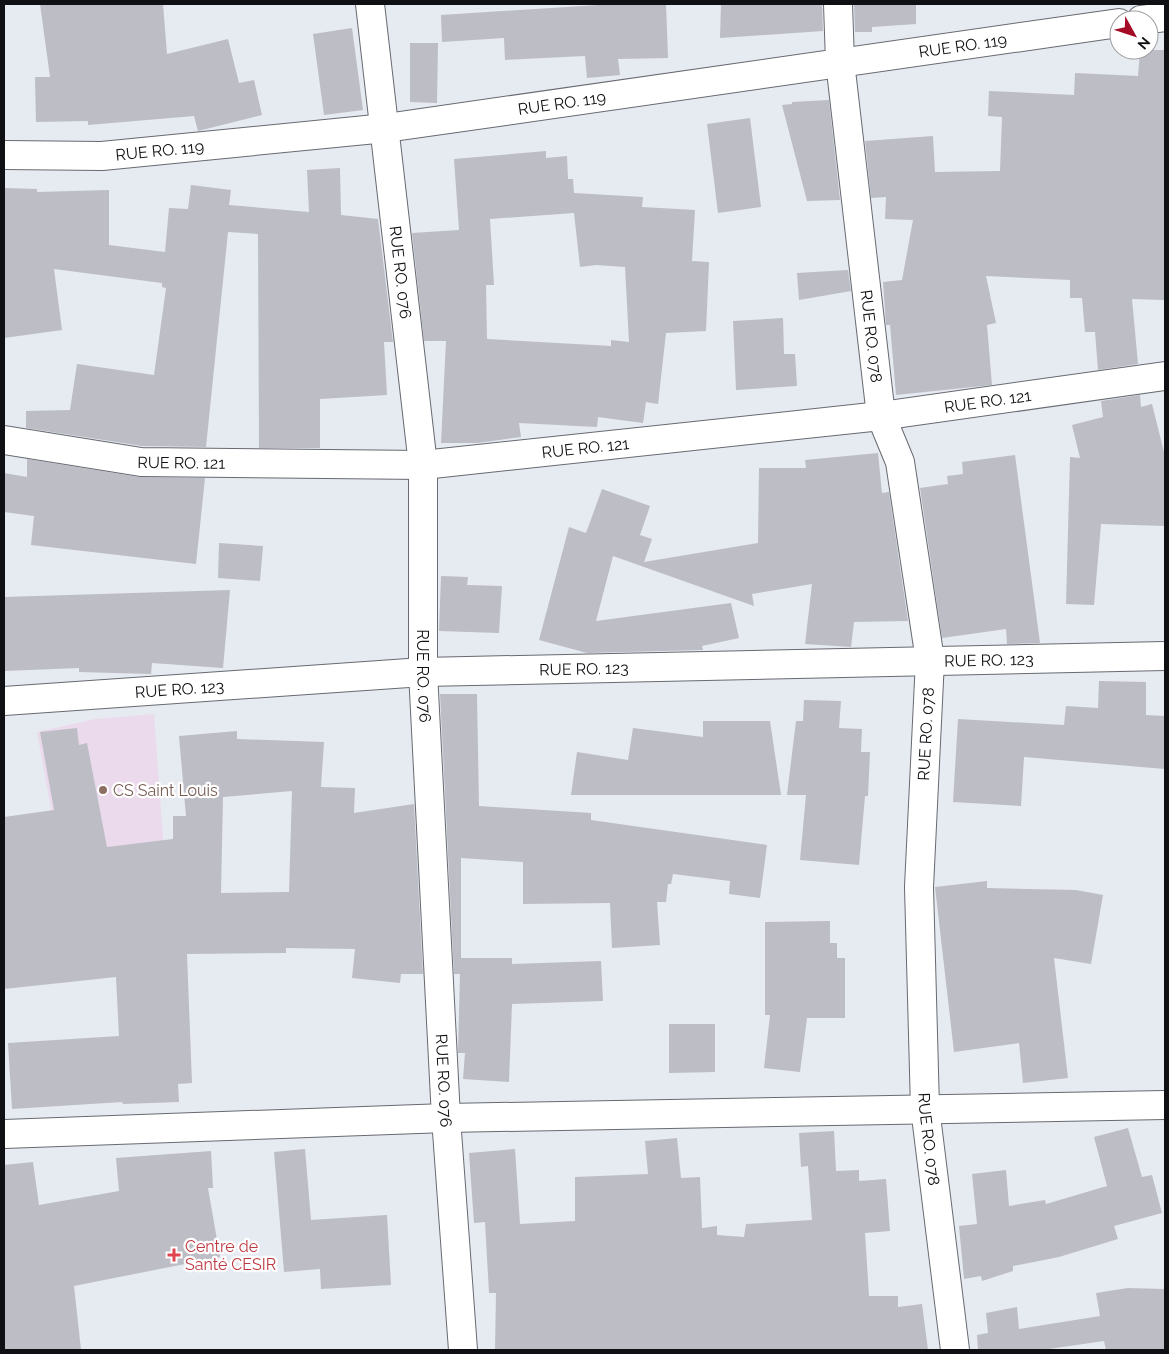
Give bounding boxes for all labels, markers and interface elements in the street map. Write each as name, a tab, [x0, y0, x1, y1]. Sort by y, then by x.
north arrow	[1109, 10, 1159, 60]
street label: RUE RO. 119	[917, 30, 1008, 61]
text: N	[1134, 34, 1154, 53]
street label: RUE RO. 119	[517, 87, 607, 119]
street label: RUE RO. 119	[115, 136, 205, 164]
street label: RUE RO. 076	[386, 225, 416, 320]
street label: RUE RO. 078	[857, 289, 887, 384]
street label: RUE RO. 121	[943, 385, 1032, 417]
street label: RUE RO. 121	[541, 434, 630, 462]
street label: RUE RO. 121	[137, 452, 225, 472]
street label: RUE RO. 076	[414, 629, 435, 723]
street label: RUE RO. 123	[944, 649, 1034, 670]
street label: RUE RO. 123	[539, 658, 629, 679]
street label: RUE RO. 123	[134, 676, 225, 701]
street label: RUE RO. 078	[914, 687, 938, 781]
place label: CS Saint Louis	[113, 781, 218, 800]
marker: CS Saint Louis	[97, 784, 109, 796]
street label: RUE RO. 076	[432, 1033, 456, 1128]
street label: RUE RO. 078	[915, 1092, 944, 1187]
place label: Centre de Santé CESIR	[185, 1237, 276, 1274]
marker: Centre de Santé CESIR	[167, 1248, 181, 1262]

